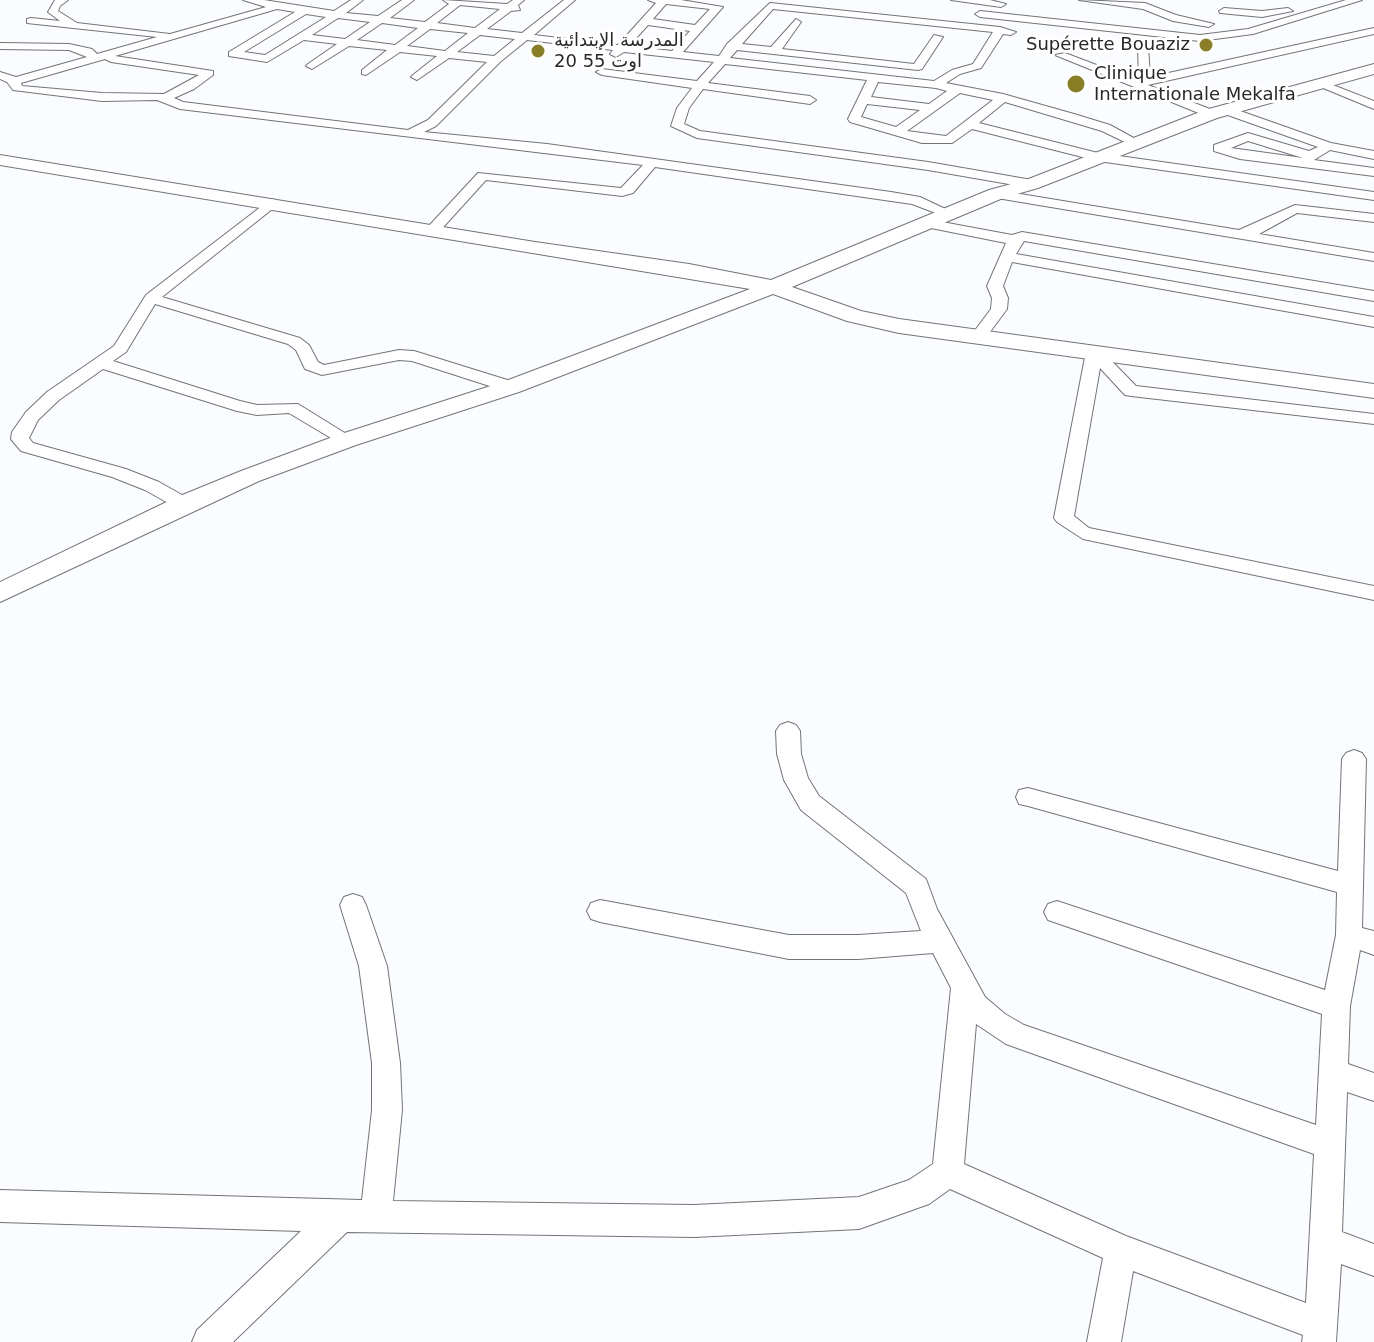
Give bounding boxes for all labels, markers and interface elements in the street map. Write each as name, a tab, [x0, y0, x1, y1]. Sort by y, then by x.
place label: المدرسة الإبتدائية 20 اوت 55	[554, 30, 684, 72]
place label: Supérette Bouaziz	[1026, 34, 1190, 56]
marker: Supérette Bouaziz	[1197, 36, 1215, 54]
marker: المدرسة الإبتدائية 20 اوت 55	[529, 42, 547, 60]
place label: Clinique Internationale Mekalfa	[1094, 63, 1296, 106]
marker: Clinique Internationale Mekalfa	[1065, 73, 1087, 95]

